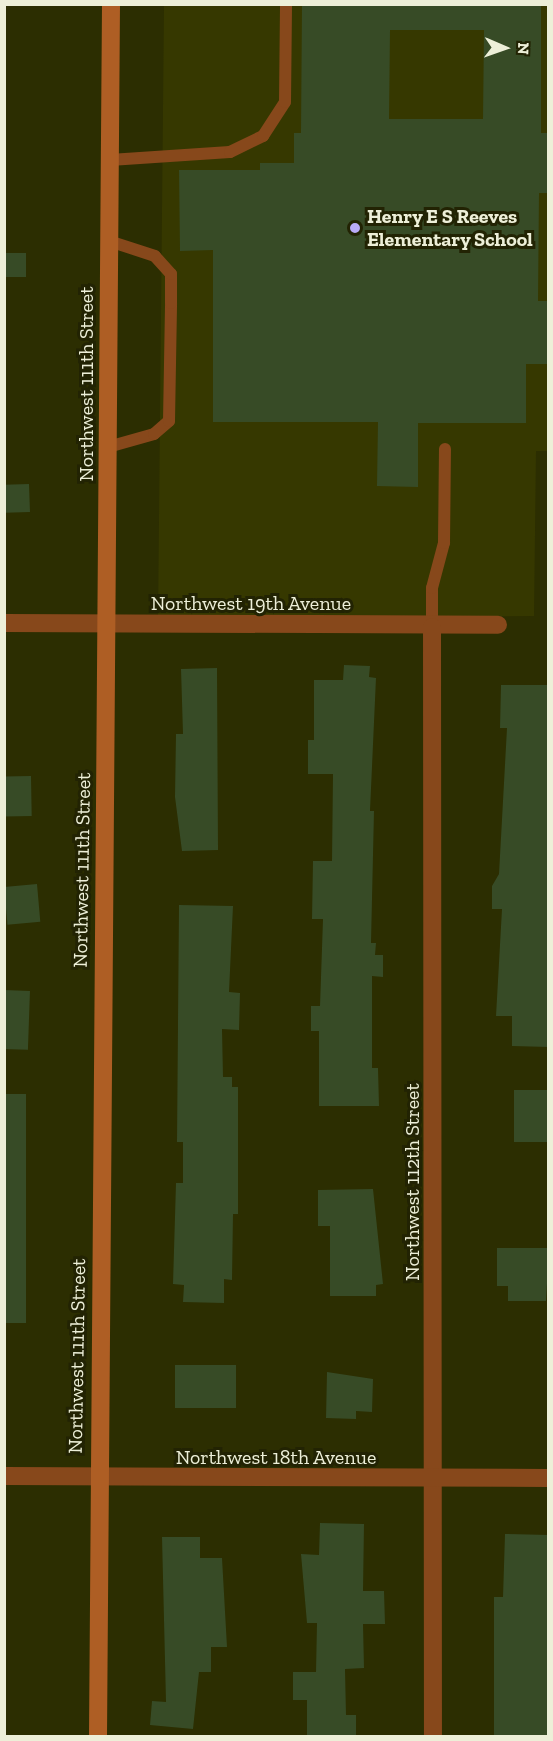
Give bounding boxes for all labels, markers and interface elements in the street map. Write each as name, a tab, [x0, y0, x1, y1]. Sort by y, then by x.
north arrow	[475, 18, 535, 78]
text: N	[514, 42, 533, 55]
place label: Henry E S Reeves Elementary School	[367, 204, 533, 251]
marker: Henry E S Reeves Elementary School	[348, 221, 362, 235]
street label: Northwest 111th Street	[74, 286, 98, 482]
street label: Northwest 19th Avenue	[150, 591, 352, 615]
street label: Northwest 111th Street	[68, 772, 96, 968]
street label: Northwest 112th Street	[400, 1083, 424, 1281]
street label: Northwest 111th Street	[63, 1258, 91, 1454]
street label: Northwest 18th Avenue	[175, 1445, 377, 1469]

